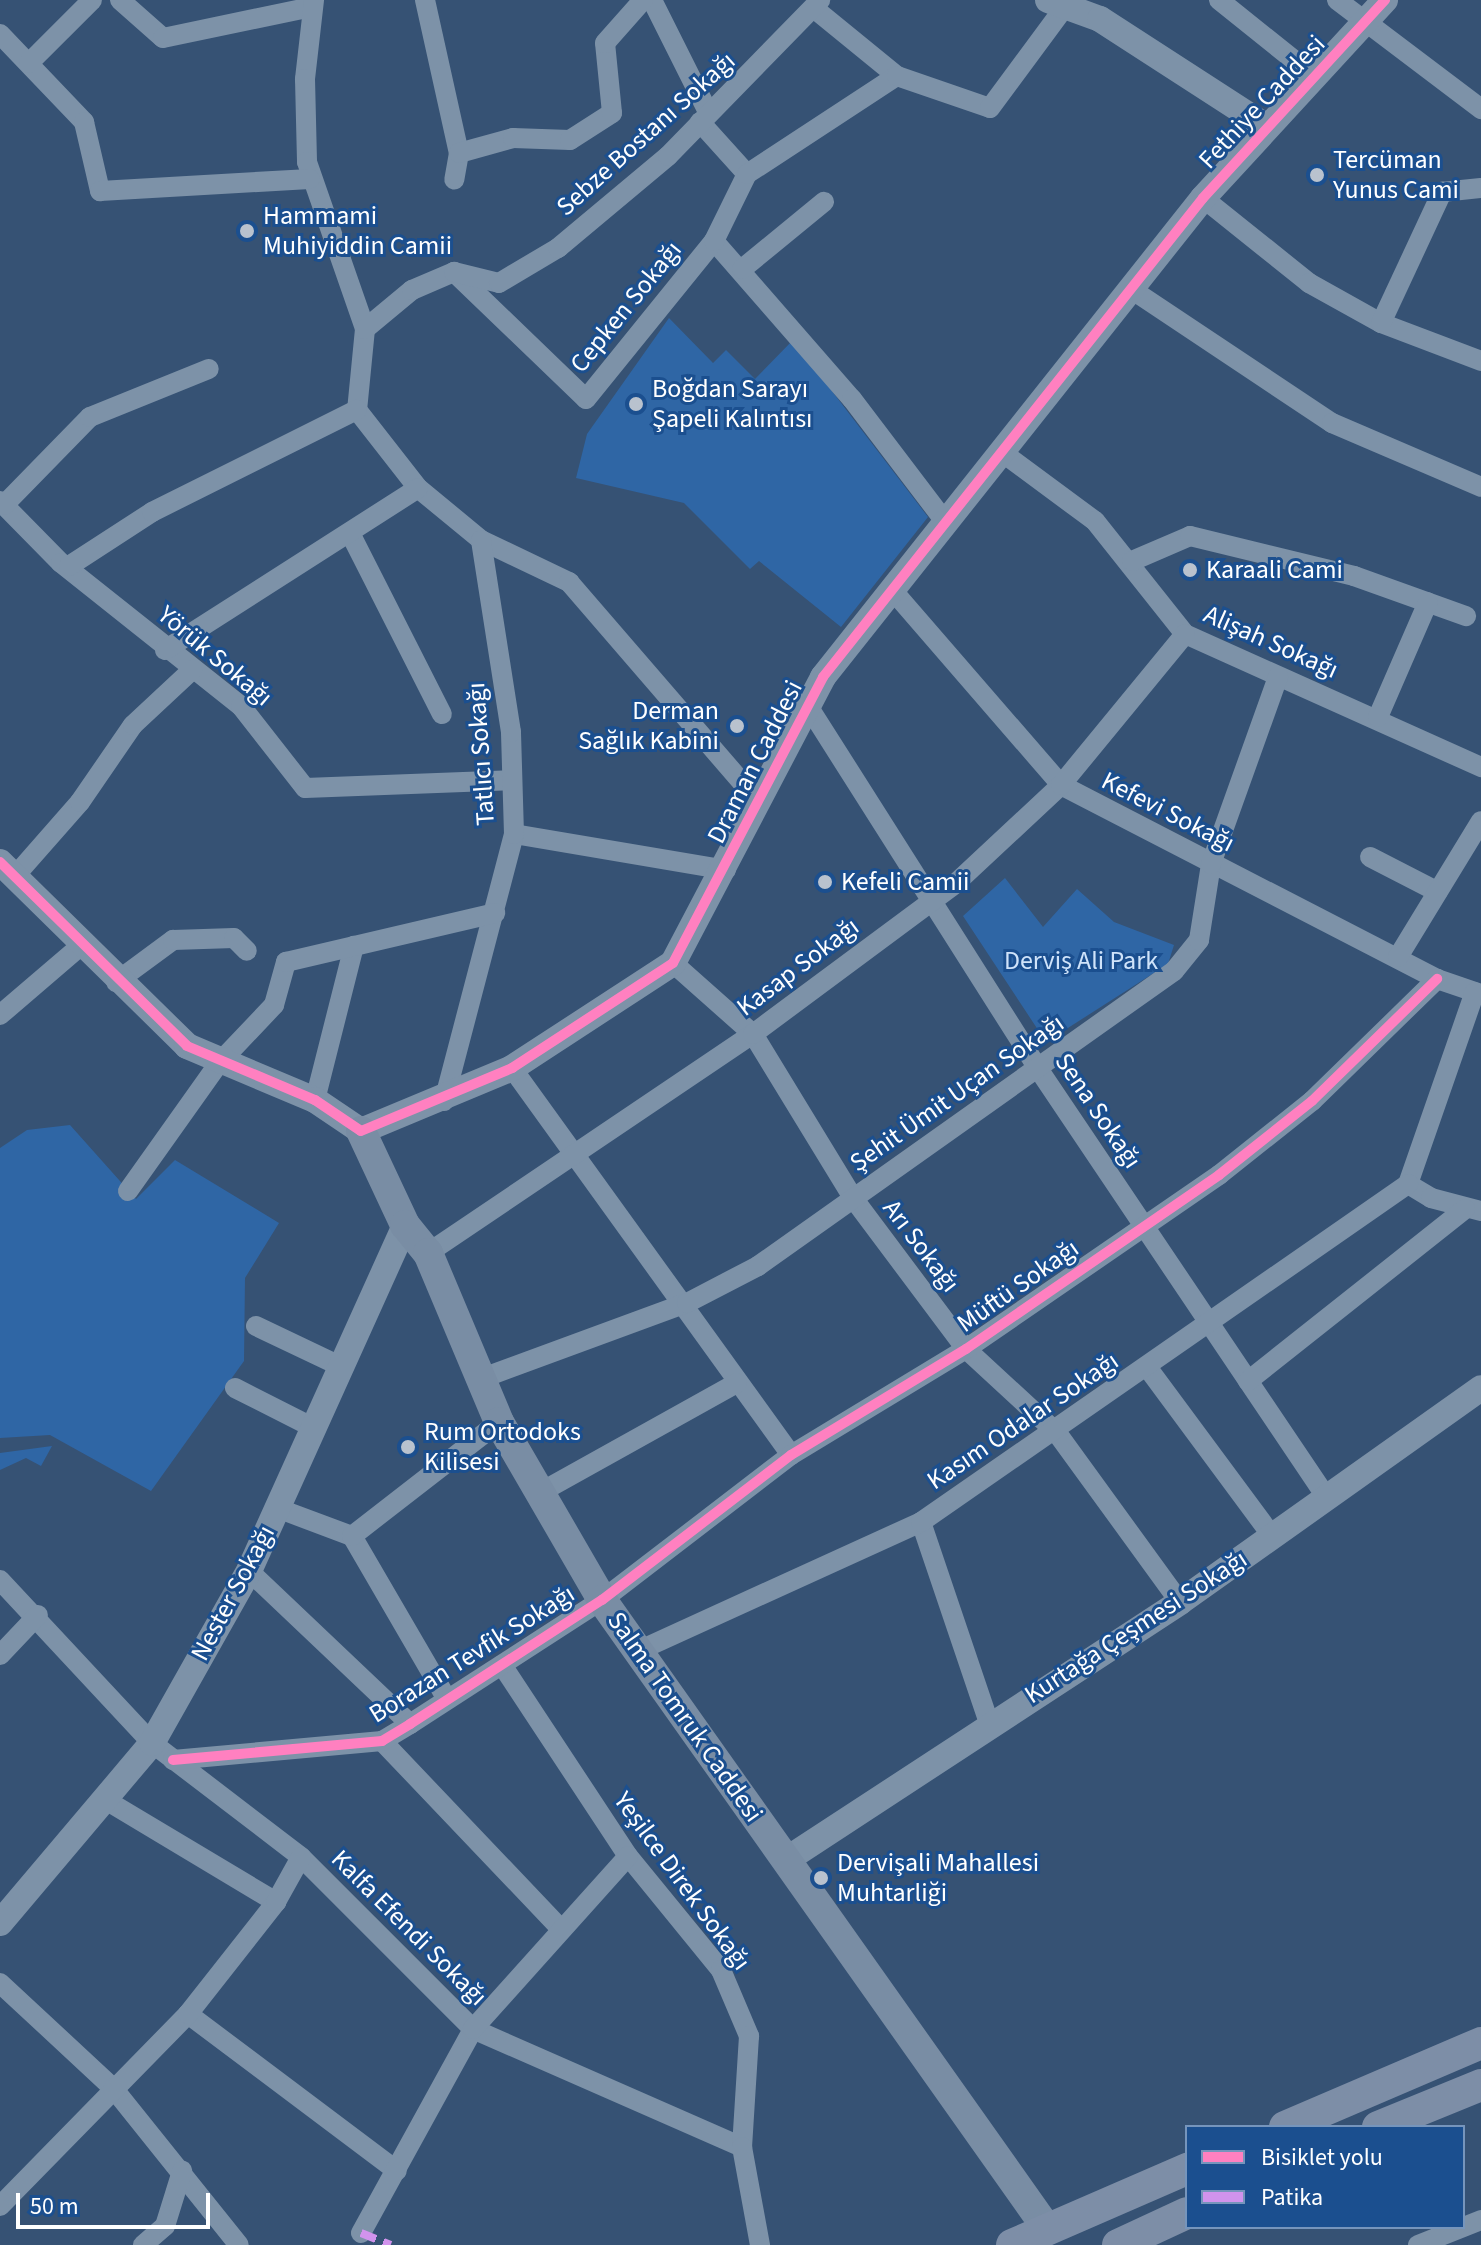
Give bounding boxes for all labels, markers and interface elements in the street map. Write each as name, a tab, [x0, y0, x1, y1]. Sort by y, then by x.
street label: Fethiye Caddesi	[1192, 29, 1332, 175]
street label: Sebze Bostanı Sokağı	[550, 45, 742, 223]
place label: Tercüman Yunus Cami	[1333, 144, 1459, 206]
marker: Tercüman Yunus Cami	[1308, 166, 1326, 184]
place label: Hammami Muhiyiddin Camii	[263, 200, 452, 262]
marker: Hammami Muhiyiddin Camii	[238, 222, 256, 240]
street label: Cepken Sokağı	[563, 235, 689, 379]
place label: Boğdan Sarayı Şapeli Kalıntısı	[652, 373, 812, 434]
marker: Boğdan Sarayı Şapeli Kalıntısı	[627, 395, 645, 413]
place label: Karaali Cami	[1206, 554, 1343, 586]
marker: Karaali Cami	[1181, 561, 1199, 579]
street label: Yörük Sokağı	[151, 599, 279, 713]
street label: Alişah Sokağı	[1199, 599, 1343, 685]
street label: Draman Caddesi	[701, 675, 809, 849]
street label: Tatlıcı Sokağı	[460, 681, 502, 827]
place label: Derman Sağlık Kabini	[578, 695, 719, 756]
marker: Derman Sağlık Kabini	[726, 715, 748, 737]
street label: Kefevi Sokağı	[1096, 765, 1240, 859]
place label: Kefeli Camii	[841, 866, 969, 898]
marker: Kefeli Camii	[816, 873, 834, 891]
street label: Kasap Sokağı	[731, 911, 865, 1023]
park label: Derviş Ali Park	[1004, 945, 1158, 977]
street label: Şehit Ümit Uçan Sokağı	[844, 1007, 1070, 1179]
street label: Sena Sokağı	[1048, 1047, 1148, 1175]
street label: Arı Sokağı	[876, 1193, 966, 1299]
street label: Müftü Sokağı	[951, 1233, 1085, 1339]
street label: Kasım Odalar Sokağı	[921, 1345, 1125, 1497]
place label: Rum Ortodoks Kilisesi	[424, 1416, 581, 1478]
marker: Rum Ortodoks Kilisesi	[399, 1438, 417, 1456]
street label: Nester Sokağı	[184, 1520, 282, 1666]
street label: Kurtağa Çeşmesi Sokağı	[1019, 1543, 1253, 1711]
street label: Borazan Tevfik Sokağı	[363, 1578, 581, 1730]
street label: Salma Tomruk Caddesi	[601, 1606, 769, 1828]
street label: Yeşilce Direk Sokağı	[607, 1786, 757, 1976]
street label: Kalfa Efendi Sokağı	[325, 1844, 493, 2012]
place label: Dervişali Mahallesi Muhtarliği	[837, 1847, 1039, 1908]
marker: Dervişali Mahallesi Muhtarliği	[812, 1869, 830, 1887]
legend	[1185, 2125, 1465, 2229]
text: Bisiklet yolu	[1261, 2140, 1383, 2175]
scale bar	[20, 2177, 214, 2227]
text: Patika	[1261, 2180, 1323, 2215]
text: 50 m	[30, 2189, 79, 2224]

